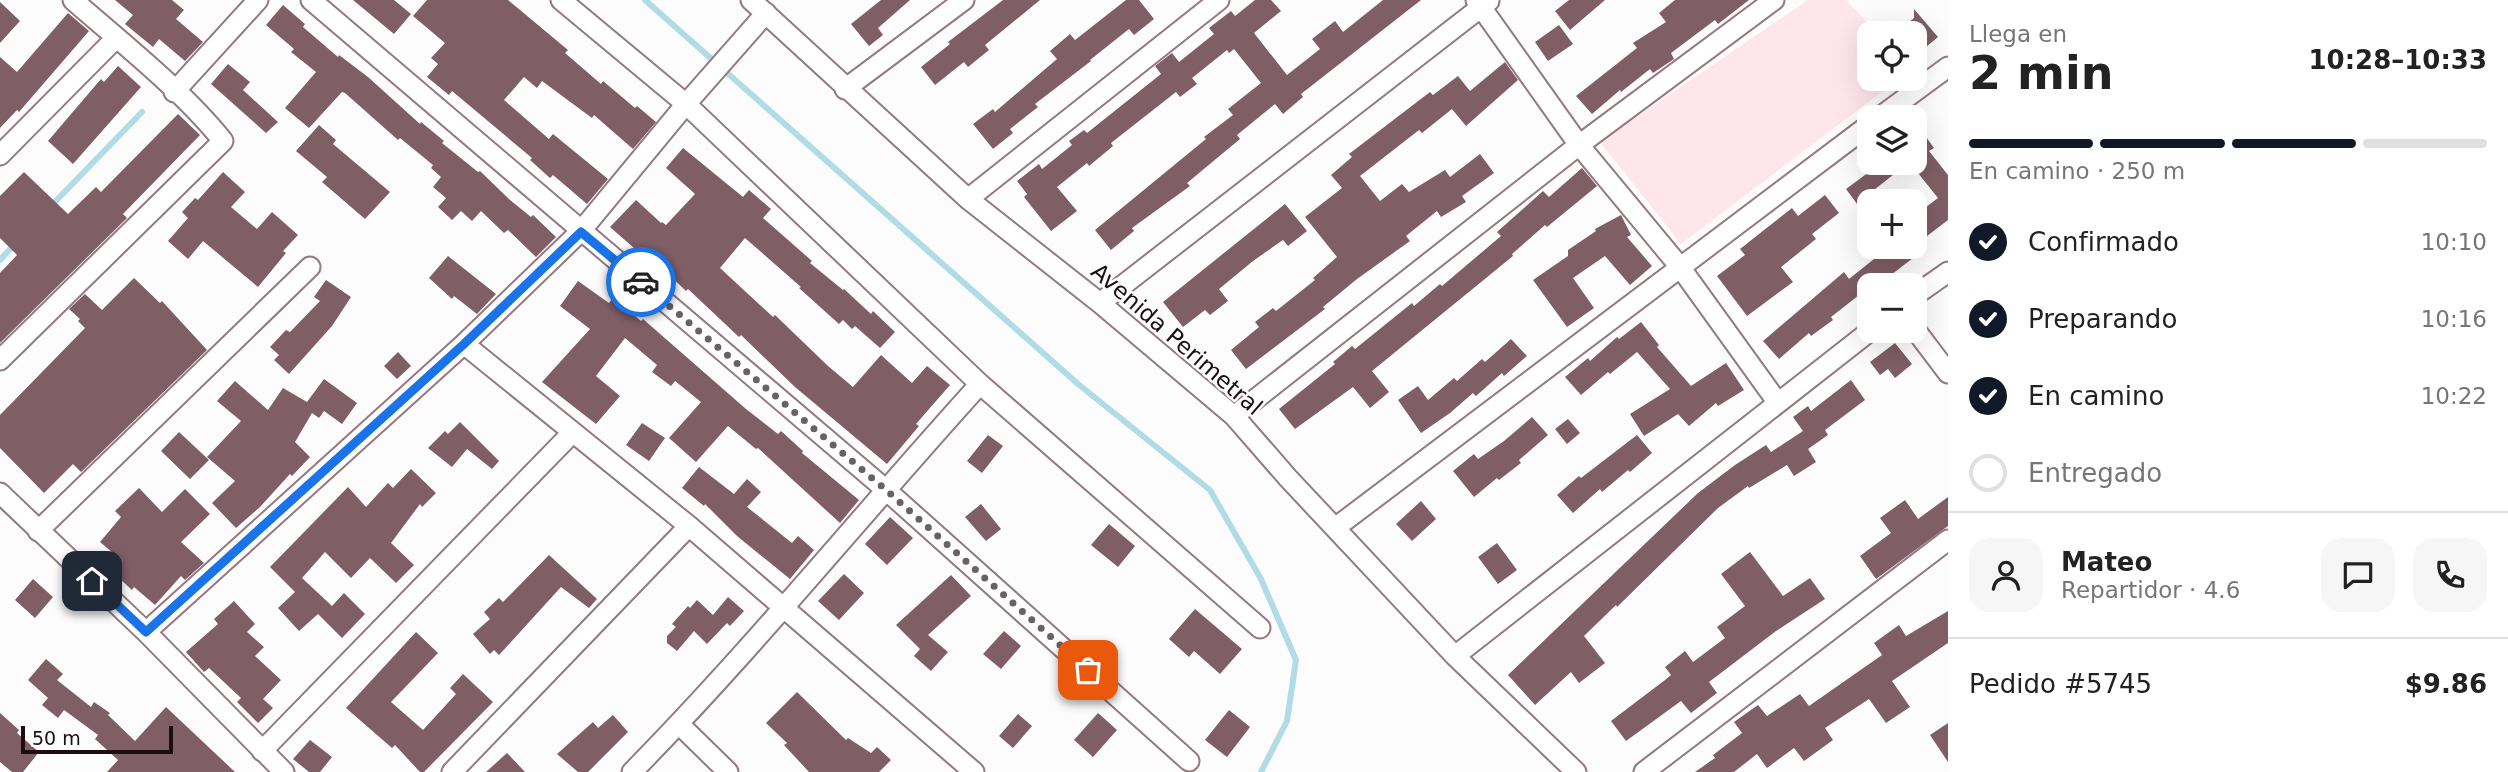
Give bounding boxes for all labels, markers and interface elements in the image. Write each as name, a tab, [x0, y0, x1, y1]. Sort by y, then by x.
map controls	[1857, 21, 1927, 343]
button: locate	[1857, 21, 1927, 91]
text: Llega en	[1969, 21, 2067, 47]
text: 10:28–10:33	[2308, 45, 2487, 75]
text: 2 min	[1969, 46, 2113, 100]
button: layers	[1857, 105, 1927, 175]
text: En camino · 250 m	[1969, 158, 2185, 184]
button: +	[1857, 189, 1927, 259]
icon: check	[1969, 223, 2007, 261]
text: Confirmado	[2028, 227, 2179, 257]
text: 10:10	[2421, 229, 2487, 255]
courier	[606, 247, 676, 317]
street label: Avenida Perimetral	[1086, 258, 1268, 420]
icon: car	[622, 263, 660, 301]
button: −	[1857, 273, 1927, 343]
icon: check	[1969, 300, 2007, 338]
text: Preparando	[2028, 304, 2177, 334]
text: 10:16	[2421, 306, 2487, 332]
icon: check	[1969, 377, 2007, 415]
text: En camino	[2028, 381, 2164, 411]
text: 10:22	[2421, 383, 2487, 409]
text: Entregado	[2028, 458, 2162, 488]
button: person	[1969, 538, 2043, 612]
button: chat	[2321, 538, 2395, 612]
button: phone	[2413, 538, 2487, 612]
text: Mateo	[2061, 547, 2152, 577]
pin	[62, 551, 122, 611]
icon: home	[73, 562, 111, 600]
text: Repartidor · 4.6	[2061, 577, 2240, 603]
pin	[1058, 640, 1118, 700]
icon: bag	[1069, 651, 1107, 689]
text: Pedido #5745	[1969, 669, 2152, 699]
text: $9.86	[2405, 669, 2487, 699]
scale bar	[21, 723, 173, 755]
text: 50 m	[32, 727, 81, 749]

